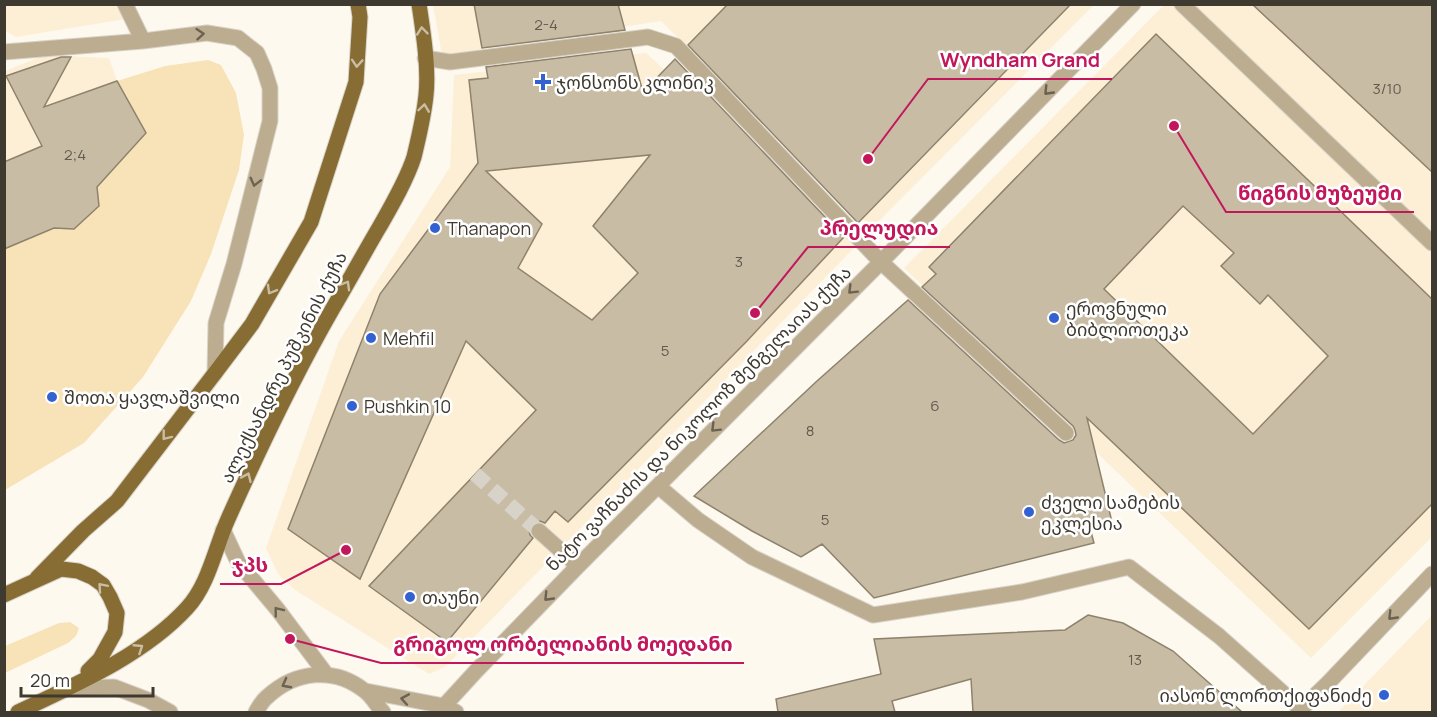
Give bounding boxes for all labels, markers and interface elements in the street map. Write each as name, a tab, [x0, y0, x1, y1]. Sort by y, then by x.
house number: 2-4	[534, 14, 558, 35]
one-way arrow	[416, 27, 429, 36]
one-way arrow	[196, 28, 205, 41]
callout: Wyndham Grand	[928, 41, 1112, 79]
text: Wyndham Grand	[940, 46, 1100, 73]
one-way arrow	[351, 58, 364, 67]
place label: ჯონსონს კლინიკ	[556, 70, 714, 94]
marker: ჯონსონს კლინიკ	[534, 73, 552, 91]
house number: 3/10	[1372, 78, 1402, 99]
one-way arrow	[1044, 85, 1055, 95]
one-way arrow	[417, 104, 430, 114]
house number: 2;4	[64, 144, 86, 165]
callout: წიგნის მუზეუმი	[1226, 174, 1414, 212]
one-way arrow	[250, 176, 262, 187]
text: წიგნის მუზეუმი	[1238, 179, 1402, 206]
callout: პრელუდია	[808, 209, 950, 247]
text: პრელუდია	[820, 214, 938, 241]
place label: Thanapon	[447, 216, 531, 240]
marker: Thanapon	[428, 221, 442, 235]
street label: ალექსანდრე პუშკინის ქუჩა	[214, 247, 352, 487]
house number: 3	[735, 251, 743, 272]
street label: ნატო ვაჩნაძის და ნიკოლოზ შენგელაიას ქუჩა	[540, 260, 856, 576]
one-way arrow	[339, 281, 350, 291]
one-way arrow	[849, 283, 860, 294]
one-way arrow	[267, 284, 278, 295]
place label: ეროვნული ბიბლიოთეკა	[1066, 296, 1189, 341]
marker: ეროვნული ბიბლიოთეკა	[1047, 311, 1061, 325]
place label: Mehfil	[383, 326, 434, 350]
marker: Mehfil	[364, 331, 378, 345]
house number: 5	[661, 340, 669, 361]
place label: შოთა ყავლაშვილი	[64, 385, 240, 409]
marker: შოთა ყავლაშვილი	[45, 390, 59, 404]
place label: Pushkin 10	[364, 394, 451, 418]
house number: 6	[930, 395, 940, 416]
marker: Pushkin 10	[345, 399, 359, 413]
house number: 8	[806, 420, 814, 441]
one-way arrow	[711, 421, 722, 432]
one-way arrow	[163, 429, 174, 440]
one-way arrow	[239, 472, 251, 483]
place label: ძველი სამების ეკლესია	[1041, 490, 1180, 535]
marker: ძველი სამების ეკლესია	[1022, 505, 1036, 519]
house number: 5	[821, 509, 829, 530]
callout: ჯპს	[220, 546, 281, 584]
text: ჯპს	[232, 551, 268, 578]
one-way arrow	[98, 583, 109, 594]
place label: თაუნი	[422, 585, 479, 609]
one-way arrow	[544, 589, 555, 600]
marker: თაუნი	[403, 590, 417, 604]
one-way arrow	[275, 606, 286, 617]
one-way arrow	[1388, 610, 1399, 620]
callout: გრიგოლ ორბელიანის მოედანი	[381, 625, 744, 663]
text: გრიგოლ ორბელიანის მოედანი	[393, 630, 733, 657]
one-way arrow	[132, 644, 143, 655]
house number: 13	[1128, 649, 1142, 670]
scale bar	[21, 660, 153, 698]
text: 20 m	[30, 668, 70, 692]
one-way arrow	[282, 677, 292, 688]
place label: იასონ ლორთქიფანიძე	[1160, 683, 1372, 707]
marker: იასონ ლორთქიფანიძე	[1377, 688, 1391, 702]
one-way arrow	[401, 693, 411, 706]

